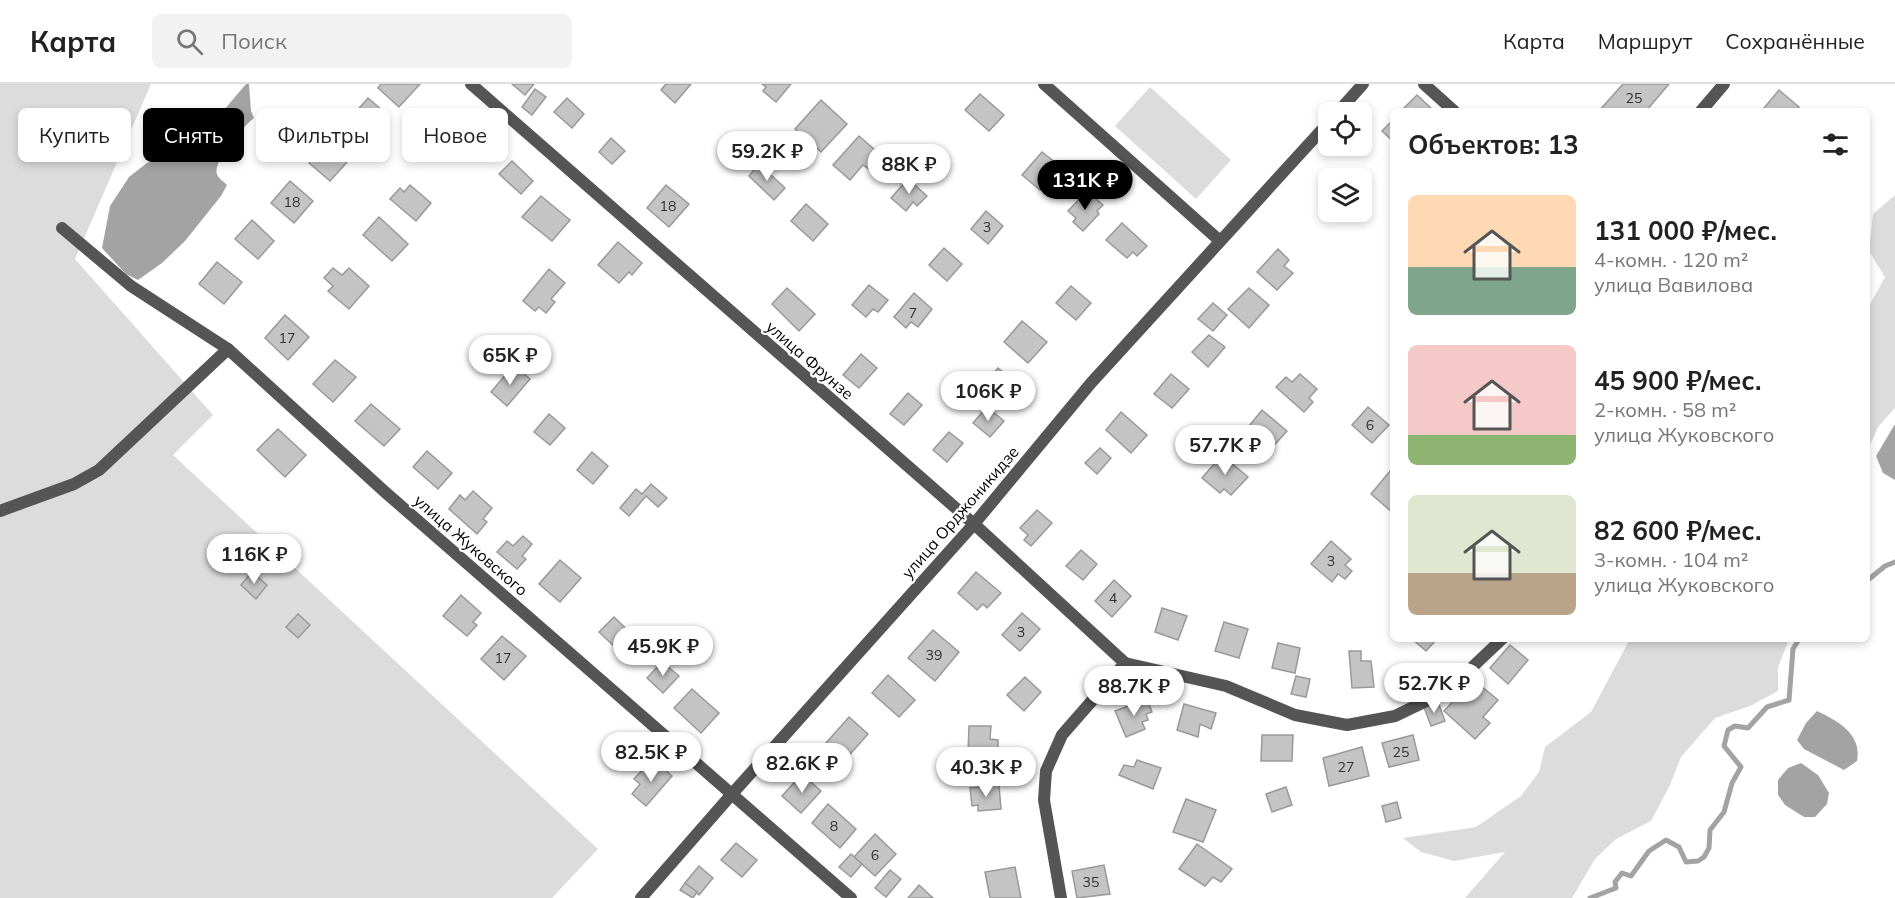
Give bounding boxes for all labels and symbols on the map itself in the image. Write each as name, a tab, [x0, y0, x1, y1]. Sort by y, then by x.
house number: 25	[1626, 89, 1642, 107]
pin: 59.2K ₽	[712, 131, 822, 182]
pin: 88K ₽	[867, 144, 951, 195]
pin: 131K ₽	[1036, 160, 1134, 211]
house number: 18	[284, 193, 300, 211]
house number: 18	[660, 197, 676, 215]
house number: 3	[983, 218, 991, 236]
house number: 7	[909, 304, 917, 322]
street label: улица Фрунзе	[762, 317, 858, 404]
house number: 17	[279, 329, 295, 347]
pin: 65K ₽	[468, 335, 552, 386]
pin: 106K ₽	[939, 371, 1037, 422]
house number: 6	[1366, 416, 1374, 434]
pin: 57.7K ₽	[1170, 425, 1280, 476]
street label: улица Орджоникидзе	[897, 442, 1023, 582]
street label: улица Жуковского	[410, 490, 532, 600]
pin: 116K ₽	[205, 534, 303, 585]
house number: 3	[1327, 552, 1335, 570]
house number: 4	[1109, 589, 1118, 607]
house number: 3	[1017, 623, 1025, 641]
pin: 45.9K ₽	[608, 626, 718, 677]
house number: 39	[926, 646, 942, 664]
house number: 17	[495, 649, 511, 667]
pin: 52.7K ₽	[1379, 663, 1489, 714]
pin: 88.7K ₽	[1079, 666, 1189, 717]
pin: 82.5K ₽	[596, 732, 706, 783]
pin: 82.6K ₽	[747, 743, 857, 794]
house number: 25	[1393, 743, 1409, 761]
pin: 40.3K ₽	[931, 747, 1041, 798]
house number: 27	[1338, 758, 1354, 776]
house number: 8	[830, 817, 838, 835]
house number: 6	[871, 846, 879, 864]
house number: 35	[1083, 873, 1099, 891]

